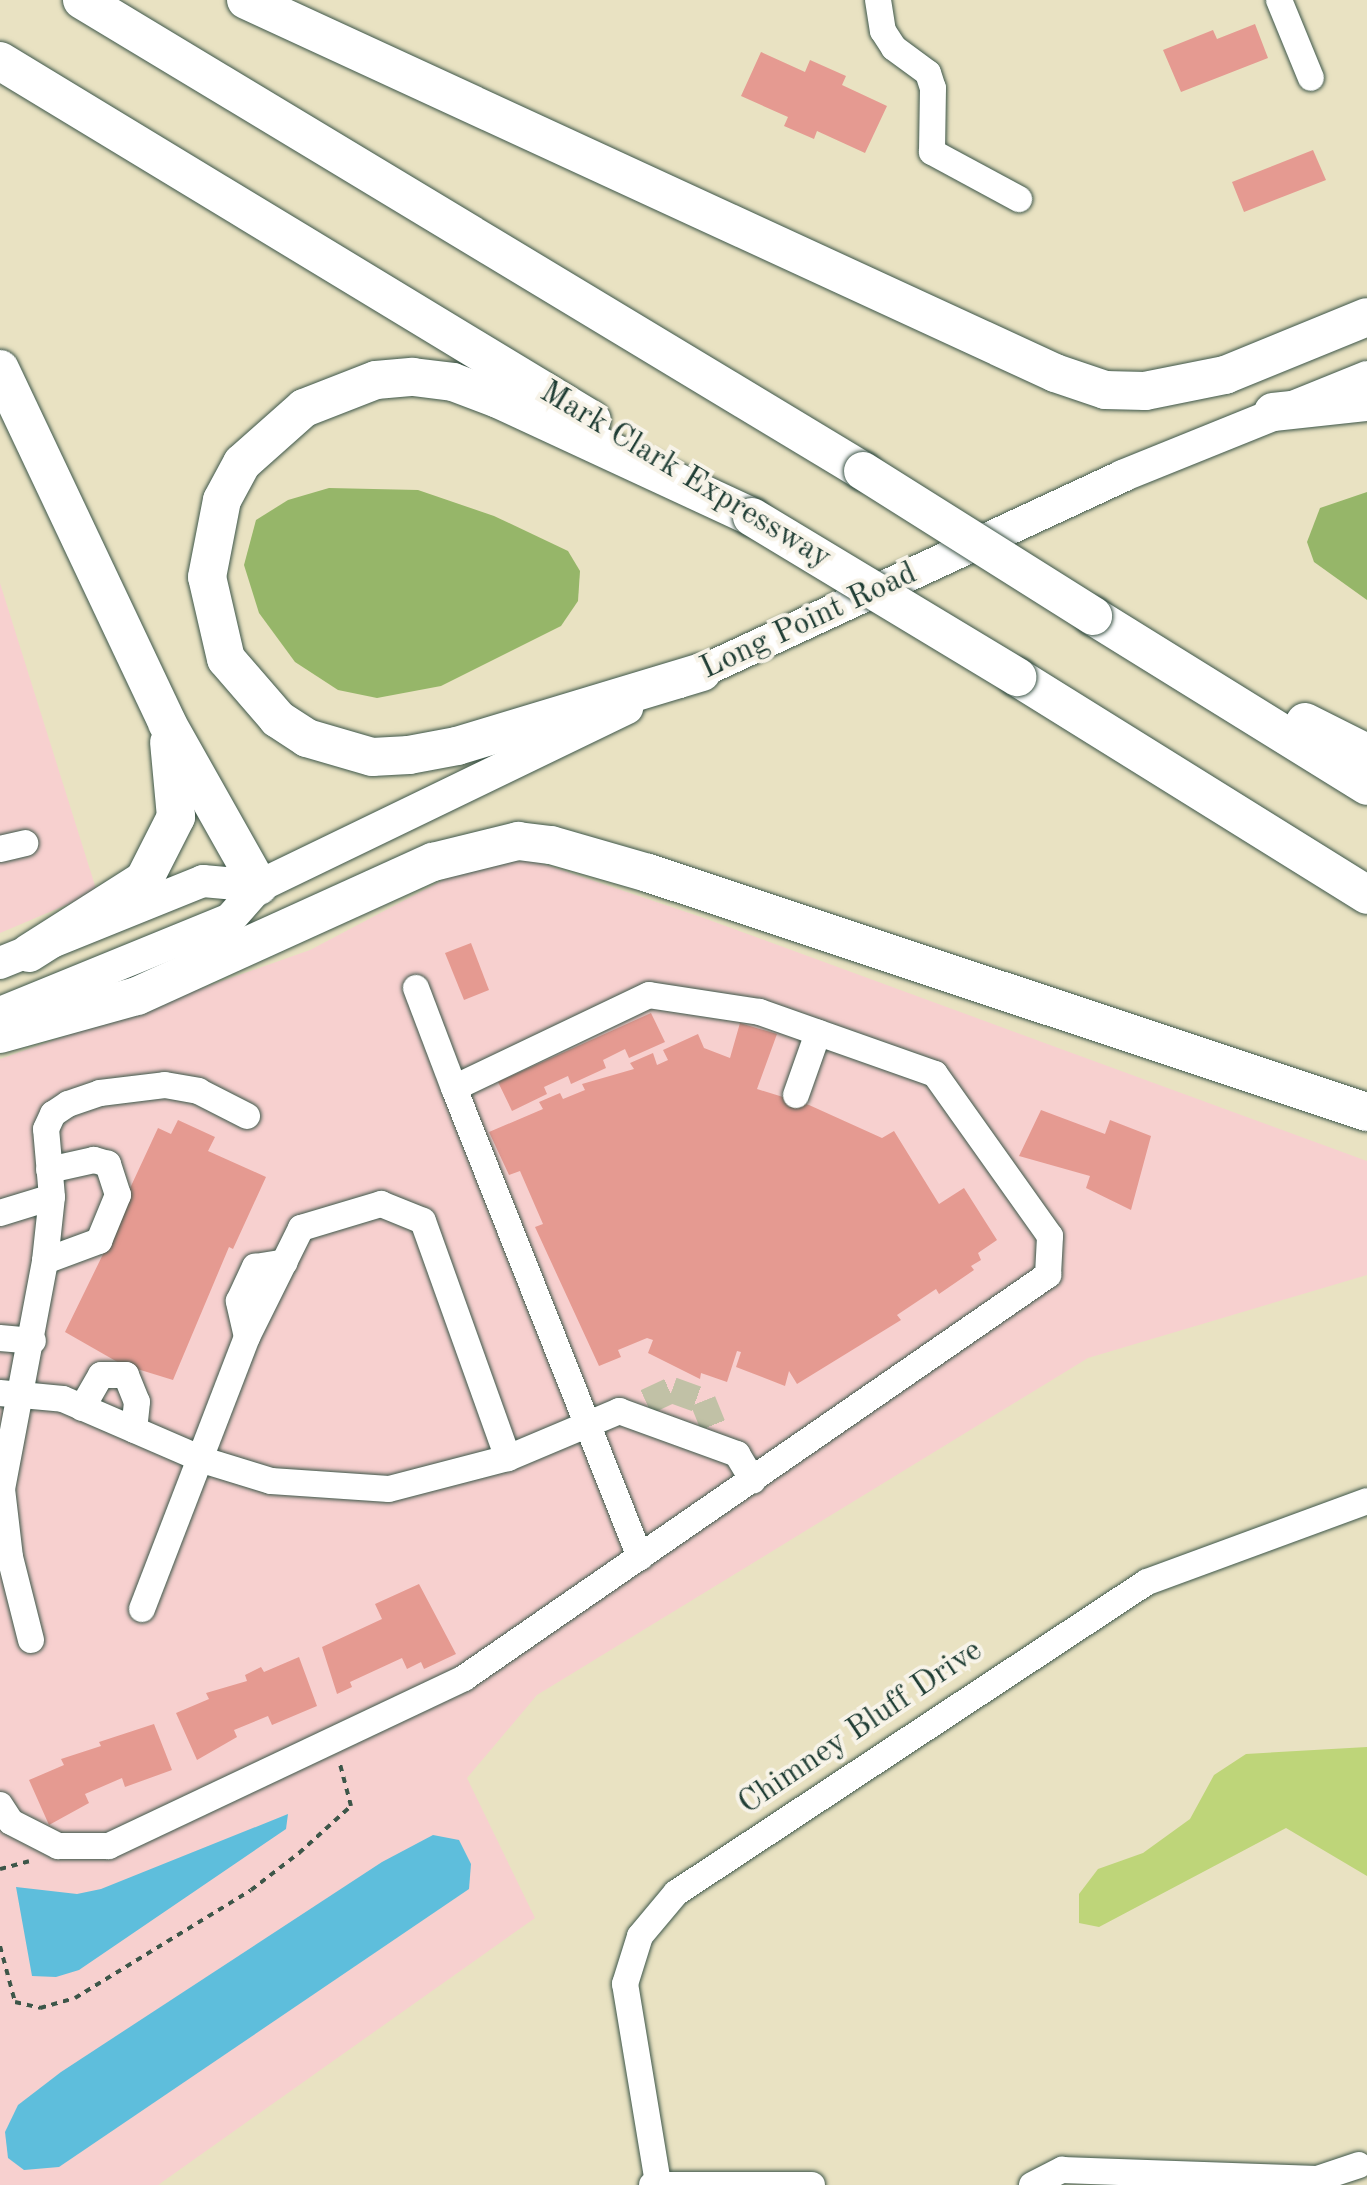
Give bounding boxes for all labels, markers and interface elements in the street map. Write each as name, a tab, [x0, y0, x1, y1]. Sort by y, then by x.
street label: Mark Clark Expressway	[532, 374, 838, 578]
street label: Long Point Road	[695, 555, 923, 689]
street label: Chimney Bluff Drive	[732, 1632, 990, 1824]

